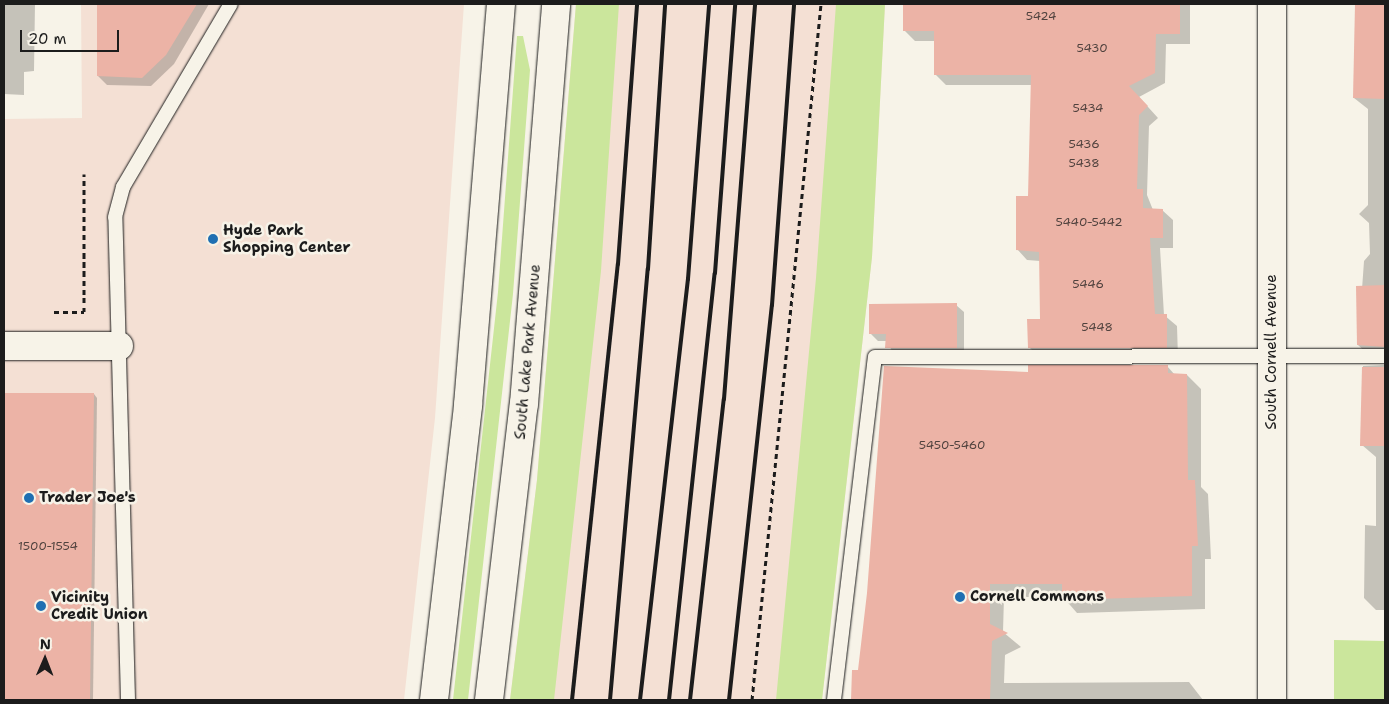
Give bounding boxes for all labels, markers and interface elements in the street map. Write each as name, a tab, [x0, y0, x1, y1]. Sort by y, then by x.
house number: 5424	[1026, 10, 1056, 24]
scale bar	[22, 20, 121, 52]
text: 20 m	[28, 29, 67, 49]
house number: 5430	[1076, 42, 1108, 56]
house number: 5434	[1073, 102, 1103, 116]
house number: 5436	[1068, 138, 1100, 152]
house number: 5438	[1068, 157, 1100, 171]
house number: 5440-5442	[1055, 216, 1123, 230]
place label: Hyde Park Shopping Center	[223, 221, 351, 256]
marker: Hyde Park Shopping Center	[207, 233, 219, 245]
street label: South Lake Park Avenue	[511, 264, 545, 440]
street label: South Cornell Avenue	[1263, 274, 1281, 430]
house number: 5446	[1072, 278, 1104, 292]
house number: 5448	[1081, 321, 1113, 335]
house number: 5450-5460	[919, 439, 985, 453]
place label: Trader Joe's	[39, 489, 136, 507]
marker: Trader Joe's	[23, 492, 35, 504]
house number: 1500-1554	[18, 540, 78, 554]
place label: Vicinity Credit Union	[51, 588, 148, 623]
place label: Cornell Commons	[970, 588, 1104, 606]
marker: Cornell Commons	[954, 591, 966, 603]
marker: Vicinity Credit Union	[35, 600, 47, 612]
north arrow	[20, 634, 70, 684]
text: N	[40, 635, 51, 653]

